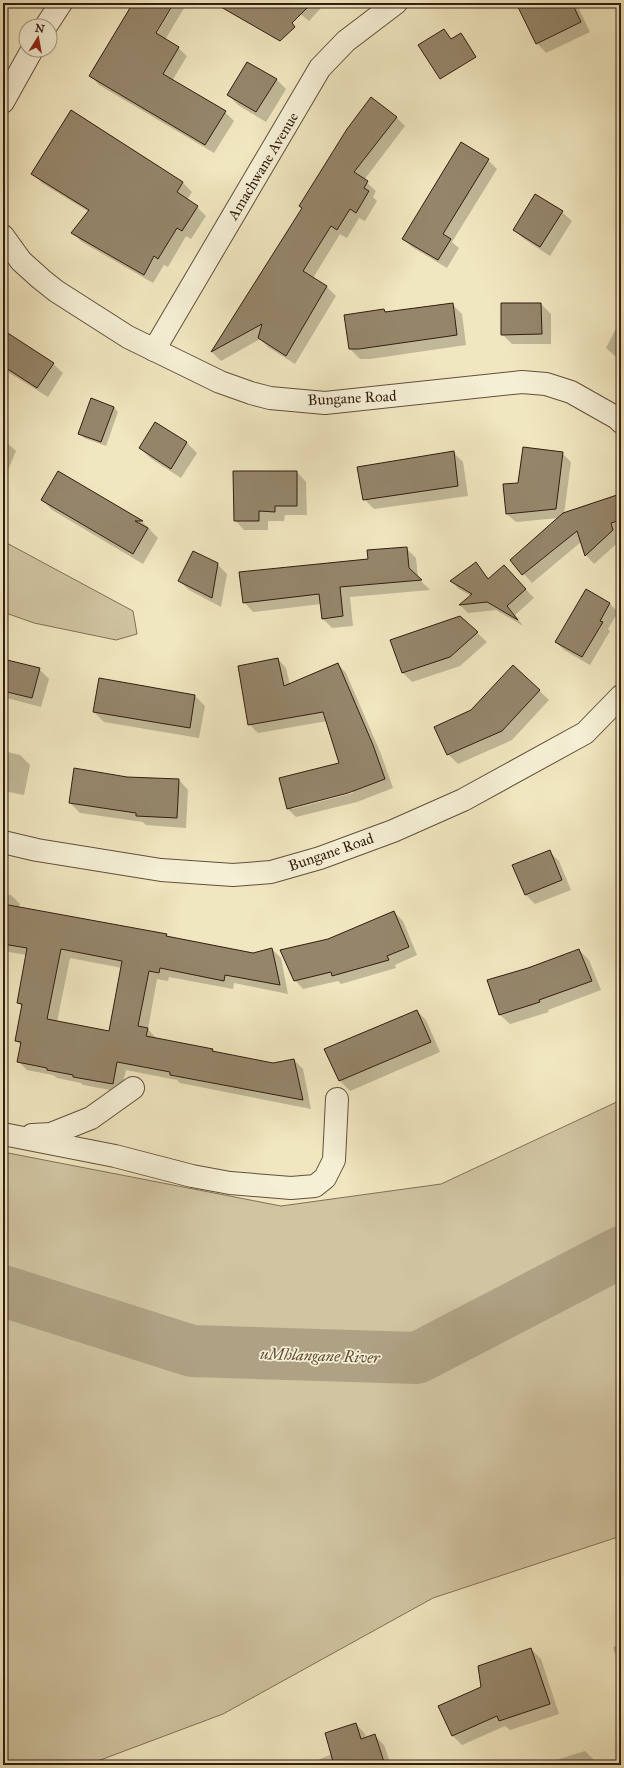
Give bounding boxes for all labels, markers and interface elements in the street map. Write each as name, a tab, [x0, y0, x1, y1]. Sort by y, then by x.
north arrow	[18, 18, 58, 58]
text: N	[34, 21, 46, 36]
street label: Amachwane Avenue	[223, 109, 302, 224]
street label: Bungane Road	[307, 387, 397, 409]
street label: Bungane Road	[286, 829, 376, 875]
water label: uMhlangane River	[260, 1344, 382, 1367]

